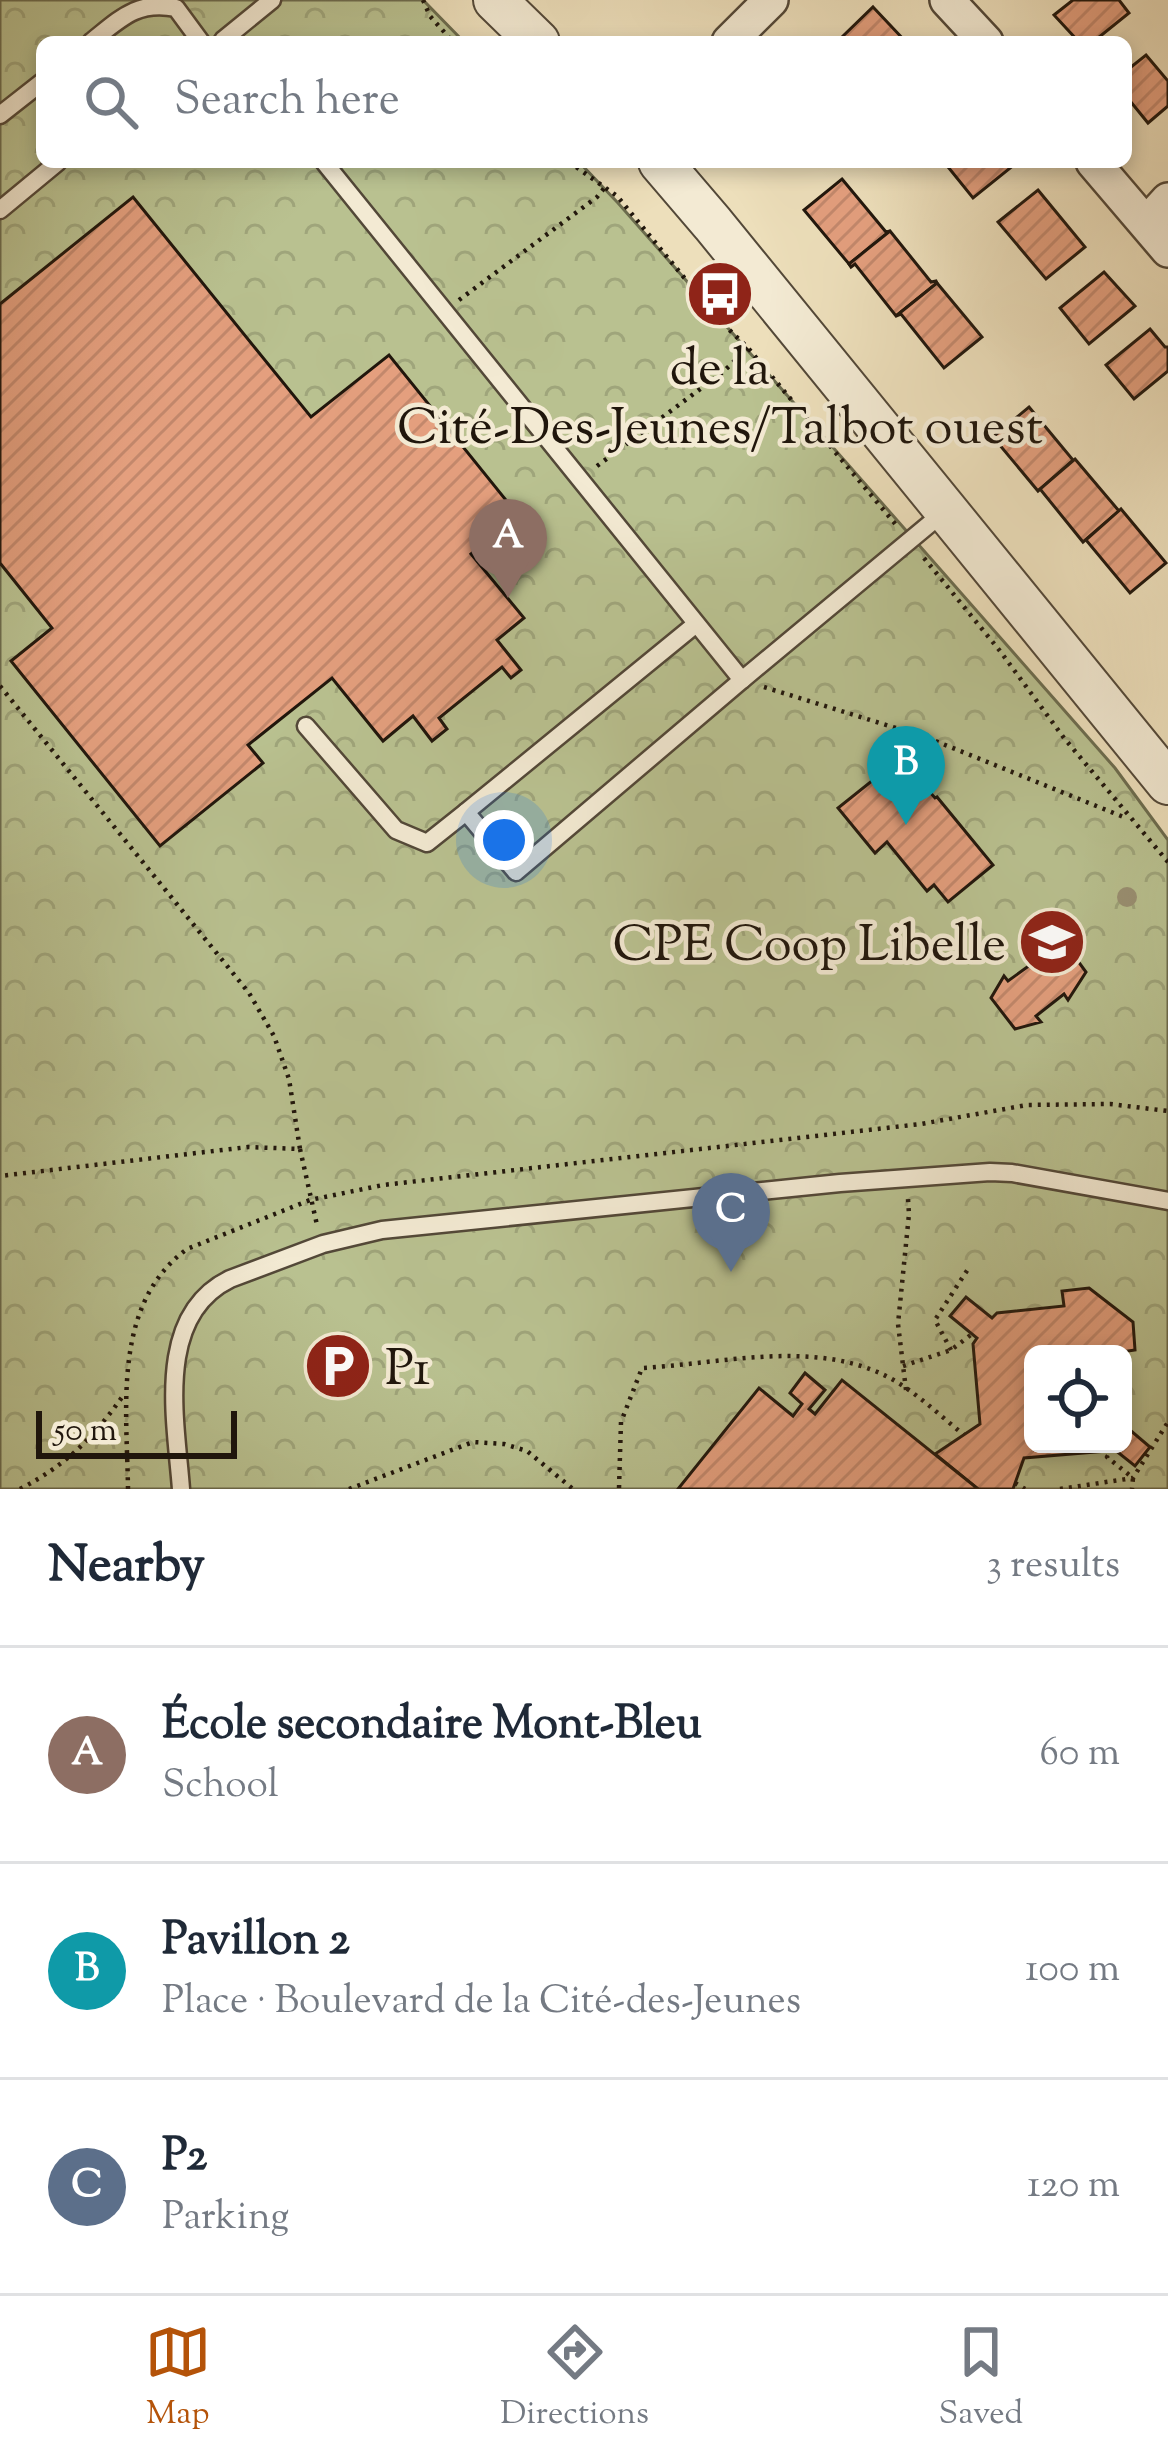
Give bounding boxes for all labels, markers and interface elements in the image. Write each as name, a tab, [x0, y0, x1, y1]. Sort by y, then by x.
search box	[36, 36, 1132, 168]
icon: search	[78, 69, 144, 135]
text: Search here	[174, 70, 400, 135]
bus stop icon: de la Cité-Des-Jeunes/Talbot ouest	[685, 259, 755, 329]
place label: de la Cité-Des-Jeunes/Talbot ouest	[397, 335, 1043, 467]
pin: A	[469, 499, 547, 598]
pin: B	[867, 726, 945, 825]
your location	[474, 810, 534, 870]
school or university icon: CPE Coop Libelle	[1017, 907, 1087, 977]
place label: CPE Coop Libelle	[612, 911, 1006, 984]
pin: C	[692, 1173, 770, 1272]
parking icon: P1	[303, 1331, 373, 1401]
place label: P1	[385, 1335, 430, 1408]
map controls	[1024, 1345, 1132, 1453]
button: locate	[1024, 1345, 1132, 1453]
scale bar	[36, 1405, 237, 1458]
text: 50 m	[54, 1408, 117, 1456]
text: Nearby	[48, 1531, 205, 1604]
text: 3 results	[986, 1539, 1120, 1595]
text: École secondaire Mont-Bleu	[162, 1694, 702, 1759]
text: A	[71, 1727, 103, 1783]
text: 60 m	[1039, 1727, 1120, 1783]
text: School	[162, 1759, 279, 1815]
text: Pavillon 2	[162, 1910, 350, 1975]
text: B	[75, 1943, 99, 1999]
text: 100 m	[1025, 1943, 1120, 1999]
text: Place · Boulevard de la Cité-des-Jeunes	[162, 1975, 801, 2031]
text: P2	[162, 2126, 207, 2191]
text: C	[71, 2159, 103, 2215]
text: 120 m	[1027, 2159, 1120, 2215]
text: Parking	[162, 2191, 289, 2247]
tab: Map	[145, 2319, 211, 2439]
tab: Directions	[500, 2319, 649, 2439]
tab: Saved	[939, 2319, 1023, 2439]

